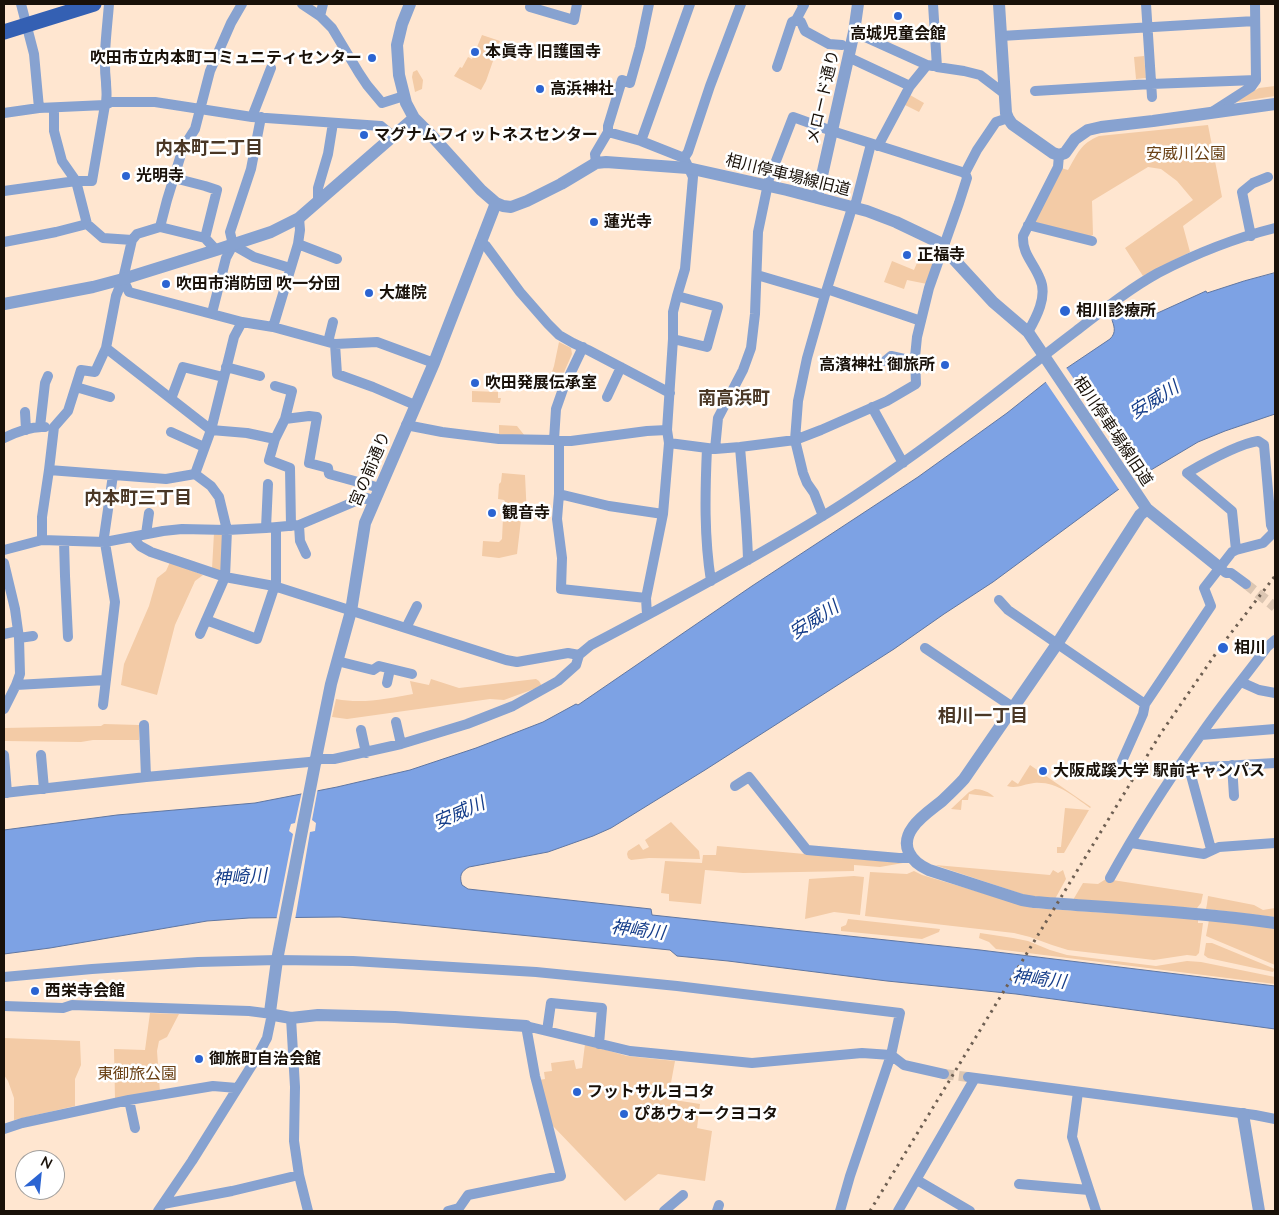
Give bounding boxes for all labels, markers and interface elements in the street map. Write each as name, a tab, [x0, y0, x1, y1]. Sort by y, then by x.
marker: 高城児童会館	[892, 10, 904, 22]
place label: 高城児童会館	[850, 24, 946, 44]
place label: 本眞寺 旧護国寺	[485, 42, 601, 62]
marker: 本眞寺 旧護国寺	[469, 46, 481, 58]
place label: 吹田市立内本町コミュニティセンター	[90, 48, 362, 68]
street label: メロード通り	[803, 48, 843, 146]
marker: 吹田市立内本町コミュニティセンター	[366, 52, 378, 64]
place label: 高浜神社	[550, 79, 614, 99]
marker: 高浜神社	[534, 83, 546, 95]
place label: マグナムフィットネスセンター	[374, 125, 598, 145]
marker: マグナムフィットネスセンター	[358, 129, 370, 141]
district label: 内本町二丁目	[155, 137, 263, 159]
park label: 安威川公園	[1146, 144, 1226, 164]
street label: 相川停車場線旧道	[724, 150, 852, 200]
place label: 光明寺	[136, 166, 184, 186]
marker: 光明寺	[120, 170, 132, 182]
place label: 蓮光寺	[604, 212, 652, 232]
marker: 蓮光寺	[588, 216, 600, 228]
place label: 正福寺	[917, 245, 965, 265]
marker: 正福寺	[901, 249, 913, 261]
place label: 吹田市消防団 吹一分団	[176, 274, 340, 294]
marker: 吹田市消防団 吹一分団	[160, 278, 172, 290]
place label: 大雄院	[379, 283, 427, 303]
marker: 大雄院	[363, 287, 375, 299]
place label: 相川診療所	[1076, 301, 1156, 321]
marker: 相川診療所	[1058, 304, 1072, 318]
place label: 高濱神社 御旅所	[819, 355, 935, 375]
marker: 高濱神社 御旅所	[939, 359, 951, 371]
place label: 吹田発展伝承室	[485, 373, 597, 393]
street label: 相川停車場線旧道	[1069, 373, 1157, 489]
marker: 吹田発展伝承室	[469, 377, 481, 389]
water label: 安威川	[1125, 377, 1183, 423]
district label: 南高浜町	[698, 387, 770, 409]
street label: 宮の前通り	[346, 428, 394, 510]
district label: 内本町三丁目	[84, 487, 192, 509]
place label: 観音寺	[502, 503, 550, 523]
marker: 観音寺	[486, 507, 498, 519]
water label: 安威川	[785, 596, 843, 644]
place label: 相川	[1234, 638, 1266, 658]
marker: 相川	[1216, 641, 1230, 655]
district label: 相川一丁目	[938, 705, 1028, 727]
place label: 大阪成蹊大学 駅前キャンパス	[1053, 761, 1265, 781]
marker: 大阪成蹊大学 駅前キャンパス	[1037, 765, 1049, 777]
water label: 安威川	[430, 793, 488, 833]
water label: 神崎川	[212, 865, 268, 889]
water label: 神崎川	[610, 916, 666, 944]
water label: 神崎川	[1011, 965, 1067, 993]
place label: 西栄寺会館	[45, 981, 125, 1001]
marker: 西栄寺会館	[29, 985, 41, 997]
place label: 御旅町自治会館	[209, 1049, 321, 1069]
marker: 御旅町自治会館	[193, 1053, 205, 1065]
park label: 東御旅公園	[97, 1064, 177, 1084]
place label: フットサルヨコタ	[587, 1082, 715, 1102]
marker: フットサルヨコタ	[571, 1086, 583, 1098]
place label: ぴあウォークヨコタ	[634, 1104, 778, 1124]
marker: ぴあウォークヨコタ	[618, 1108, 630, 1120]
north arrow	[15, 1150, 65, 1200]
text: N	[38, 1152, 56, 1172]

